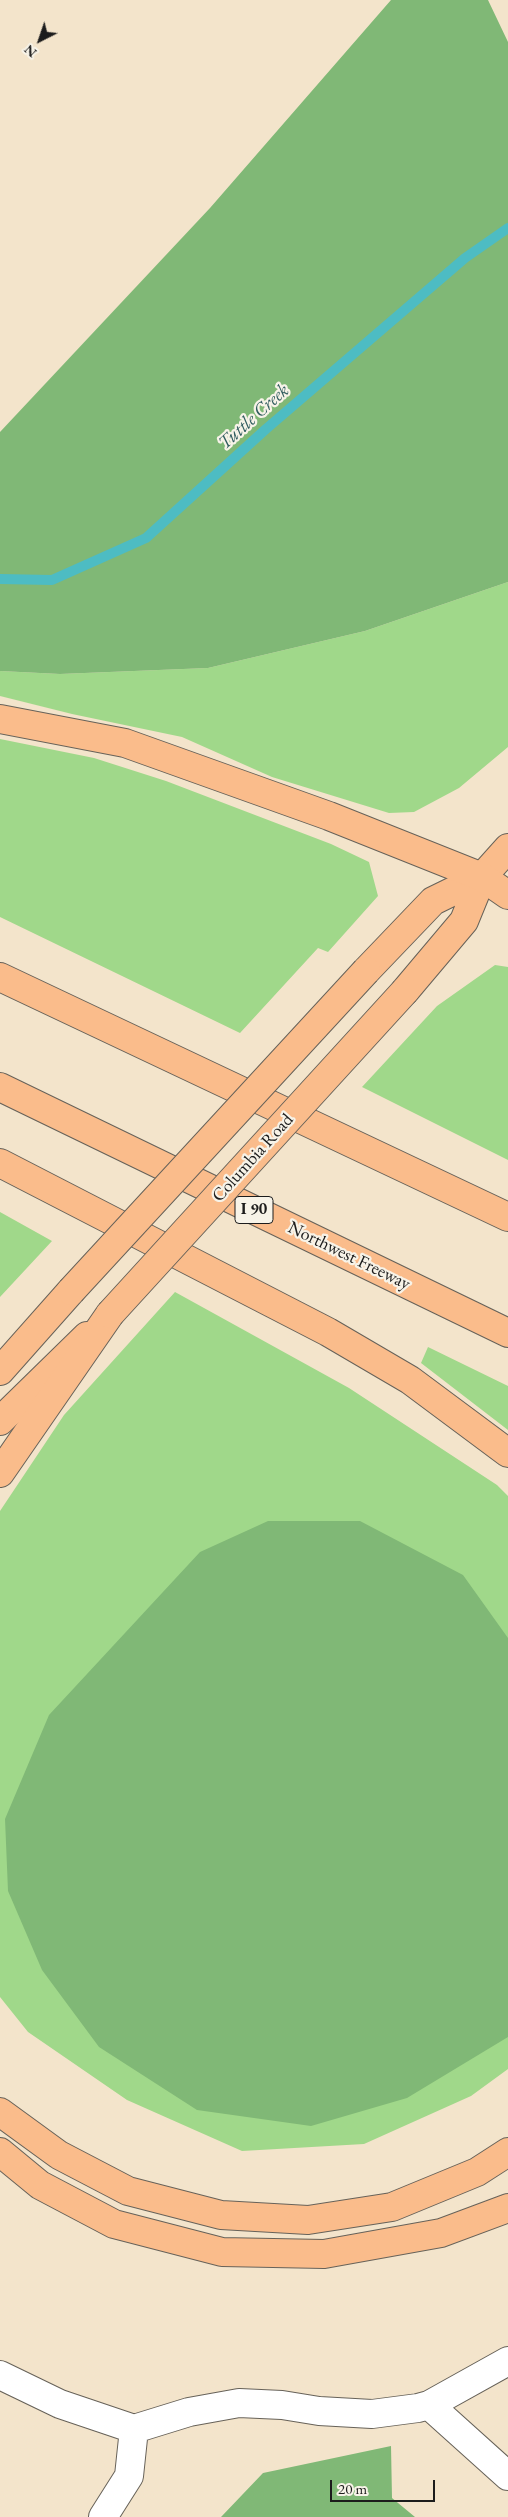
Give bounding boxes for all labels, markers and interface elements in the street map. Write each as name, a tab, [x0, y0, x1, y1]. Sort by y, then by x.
north arrow	[15, 15, 65, 65]
text: N	[20, 41, 40, 62]
water label: Tuttle Creek	[214, 379, 294, 455]
street label: Columbia Road	[208, 1109, 298, 1207]
road number: I 90	[235, 1196, 273, 1224]
street label: Northwest Freeway	[284, 1217, 414, 1295]
scale bar	[333, 2470, 438, 2502]
text: 20 m	[338, 2479, 367, 2498]

